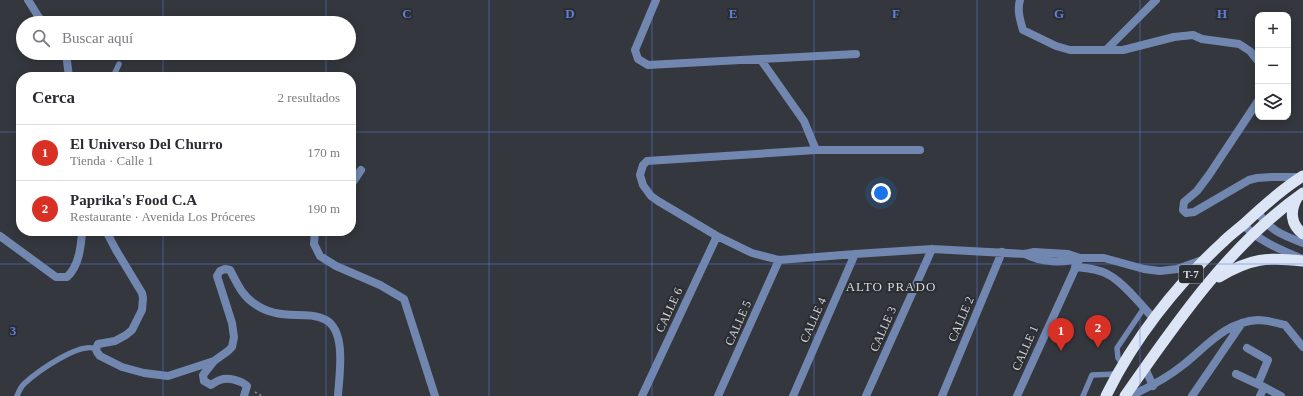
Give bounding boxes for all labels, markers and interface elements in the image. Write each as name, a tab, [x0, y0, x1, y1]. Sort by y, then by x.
text: C	[402, 6, 412, 21]
text: D	[565, 6, 575, 21]
text: E	[729, 6, 737, 21]
text: F	[892, 6, 900, 21]
text: G	[1054, 6, 1064, 21]
text: H	[1217, 6, 1227, 21]
map controls	[1255, 12, 1291, 120]
button: +	[1255, 12, 1291, 48]
search box	[16, 16, 356, 60]
icon: search	[30, 27, 52, 49]
text: Buscar aquí	[62, 30, 133, 46]
button: −	[1255, 48, 1291, 84]
button: layers	[1255, 84, 1291, 120]
text: Cerca	[32, 88, 75, 107]
text: 2 resultados	[278, 90, 340, 105]
text: El Universo Del Churro	[70, 136, 223, 152]
text: 1	[42, 145, 48, 160]
text: 170 m	[307, 145, 340, 160]
text: Tienda · Calle 1	[70, 153, 154, 168]
your location	[871, 183, 891, 203]
text: Paprika's Food C.A	[70, 192, 197, 208]
text: 2	[42, 201, 48, 216]
text: 190 m	[307, 201, 340, 216]
text: Restaurante · Avenida Los Próceres	[70, 209, 255, 224]
road number: T-7	[1179, 265, 1203, 283]
district label: ALTO PRADO	[846, 279, 936, 294]
street label: CALLE 6	[653, 285, 685, 335]
street label: CALLE 2	[945, 294, 977, 344]
street label: CALLE 4	[797, 295, 829, 345]
street label: CALLE 5	[722, 298, 754, 348]
street label: CALLE 3	[867, 304, 899, 354]
pin: 2	[1085, 315, 1111, 348]
pin: 1	[1048, 318, 1074, 351]
text: 3	[10, 323, 17, 338]
street label: CALLE 1	[1009, 323, 1041, 373]

